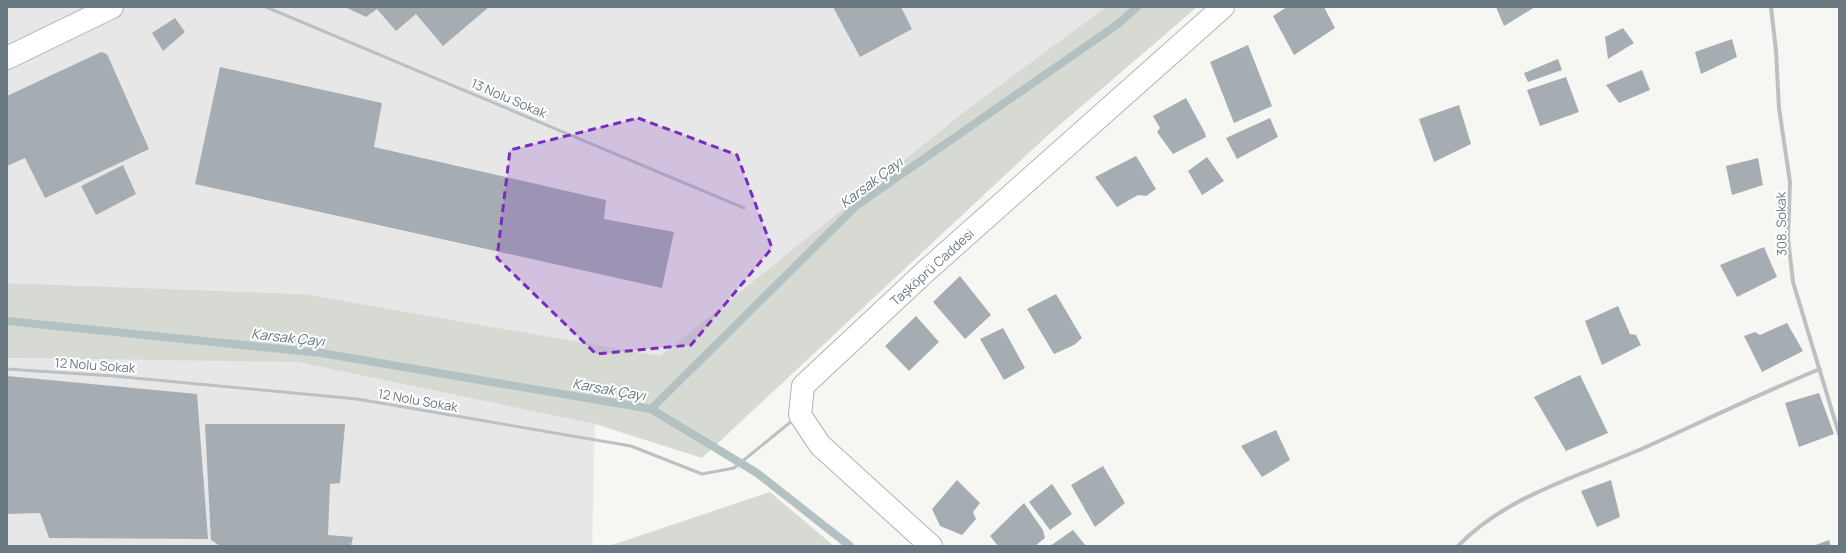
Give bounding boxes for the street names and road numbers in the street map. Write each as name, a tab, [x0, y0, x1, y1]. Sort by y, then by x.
street label: 13 Nolu Sokak	[468, 74, 550, 122]
street label: 308. Sokak	[1771, 191, 1791, 256]
street label: Taşköprü Caddesi	[886, 225, 978, 309]
street label: 12 Nolu Sokak	[54, 353, 136, 377]
street label: 12 Nolu Sokak	[377, 384, 460, 416]

